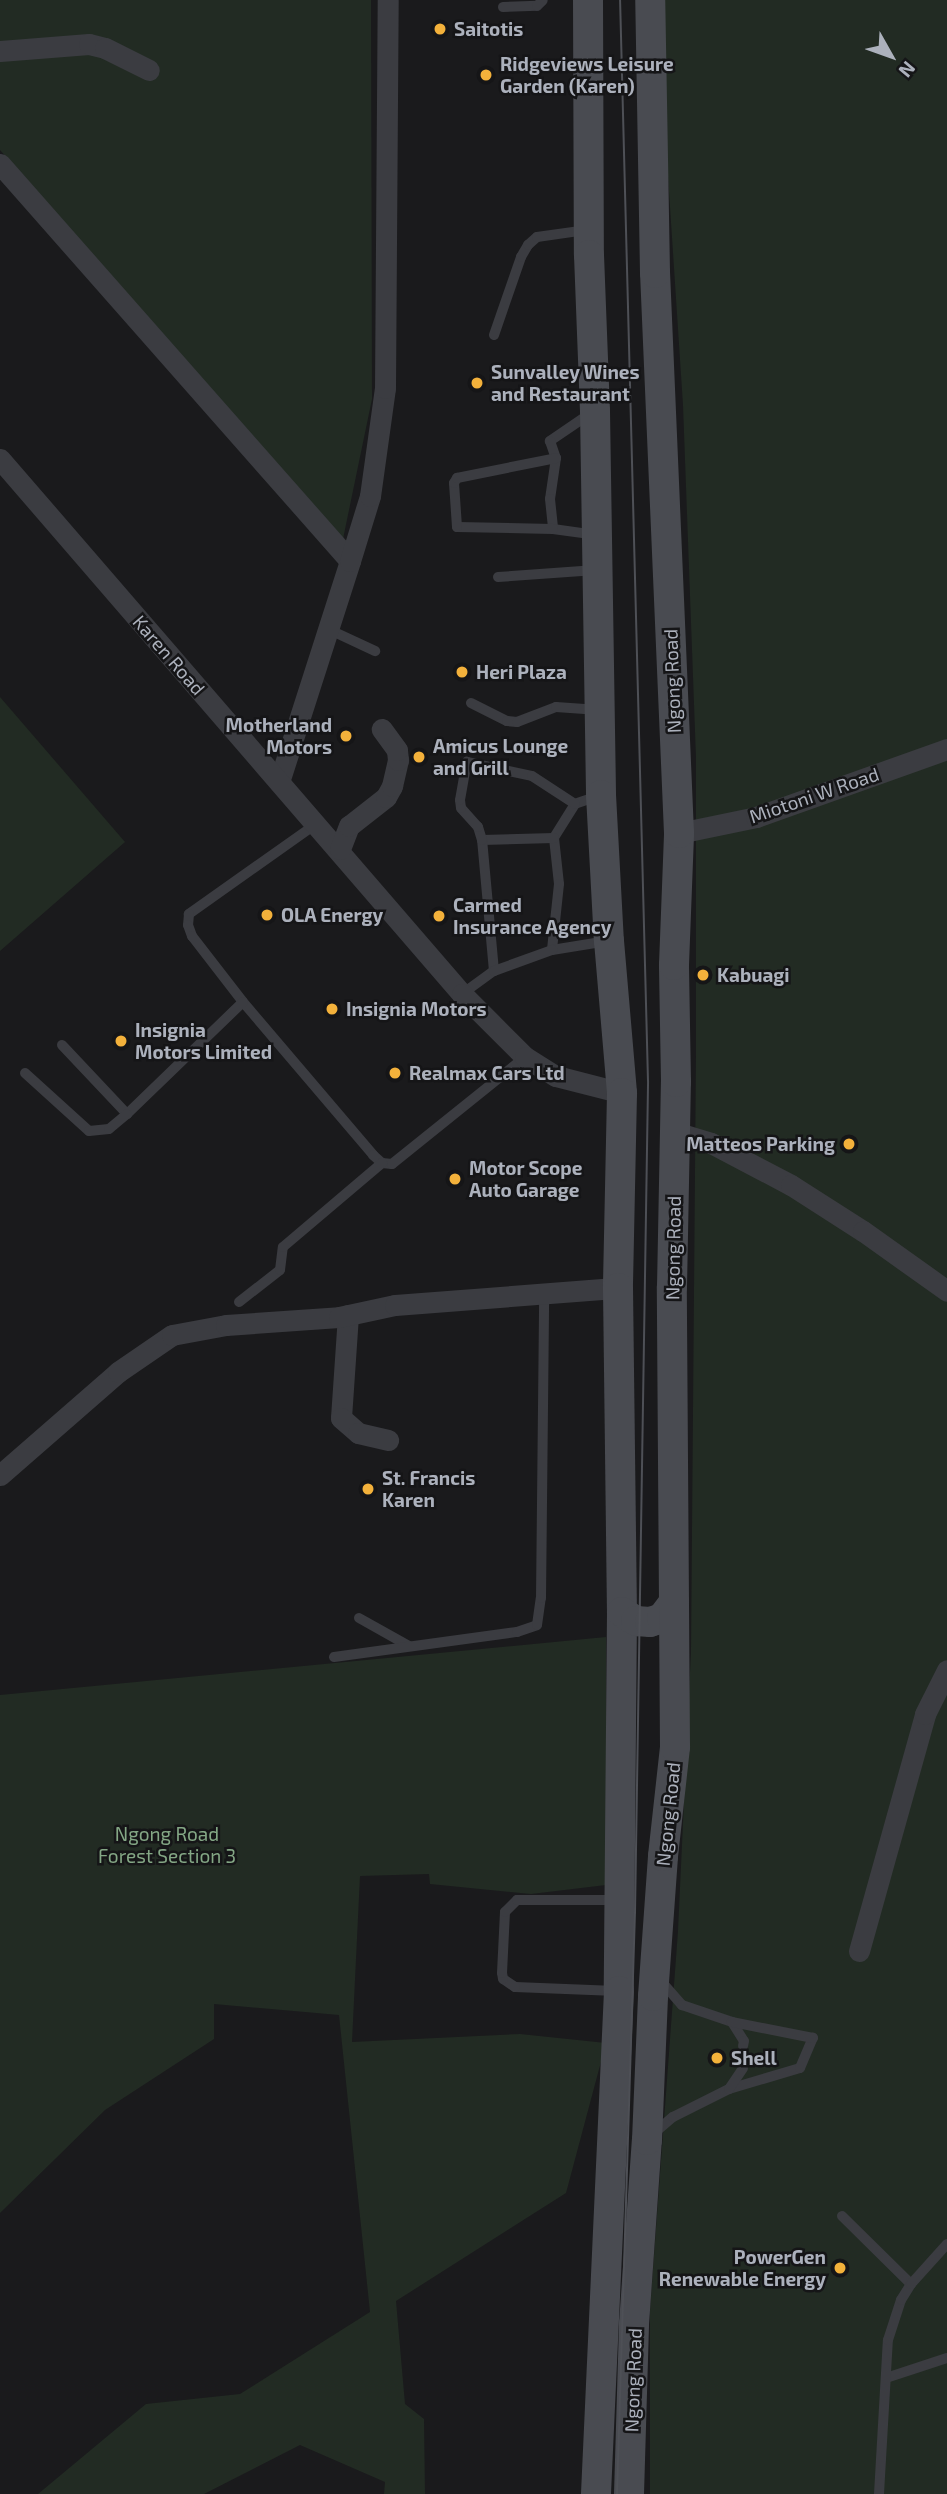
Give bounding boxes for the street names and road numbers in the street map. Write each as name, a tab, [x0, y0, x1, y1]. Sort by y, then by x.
street label: Karen Road	[128, 610, 210, 700]
street label: Ngong Road	[659, 628, 685, 734]
street label: Miotoni W Road	[746, 762, 882, 828]
street label: Ngong Road	[661, 1196, 685, 1300]
street label: Ngong Road	[651, 1761, 685, 1867]
street label: Ngong Road	[620, 2327, 646, 2433]

